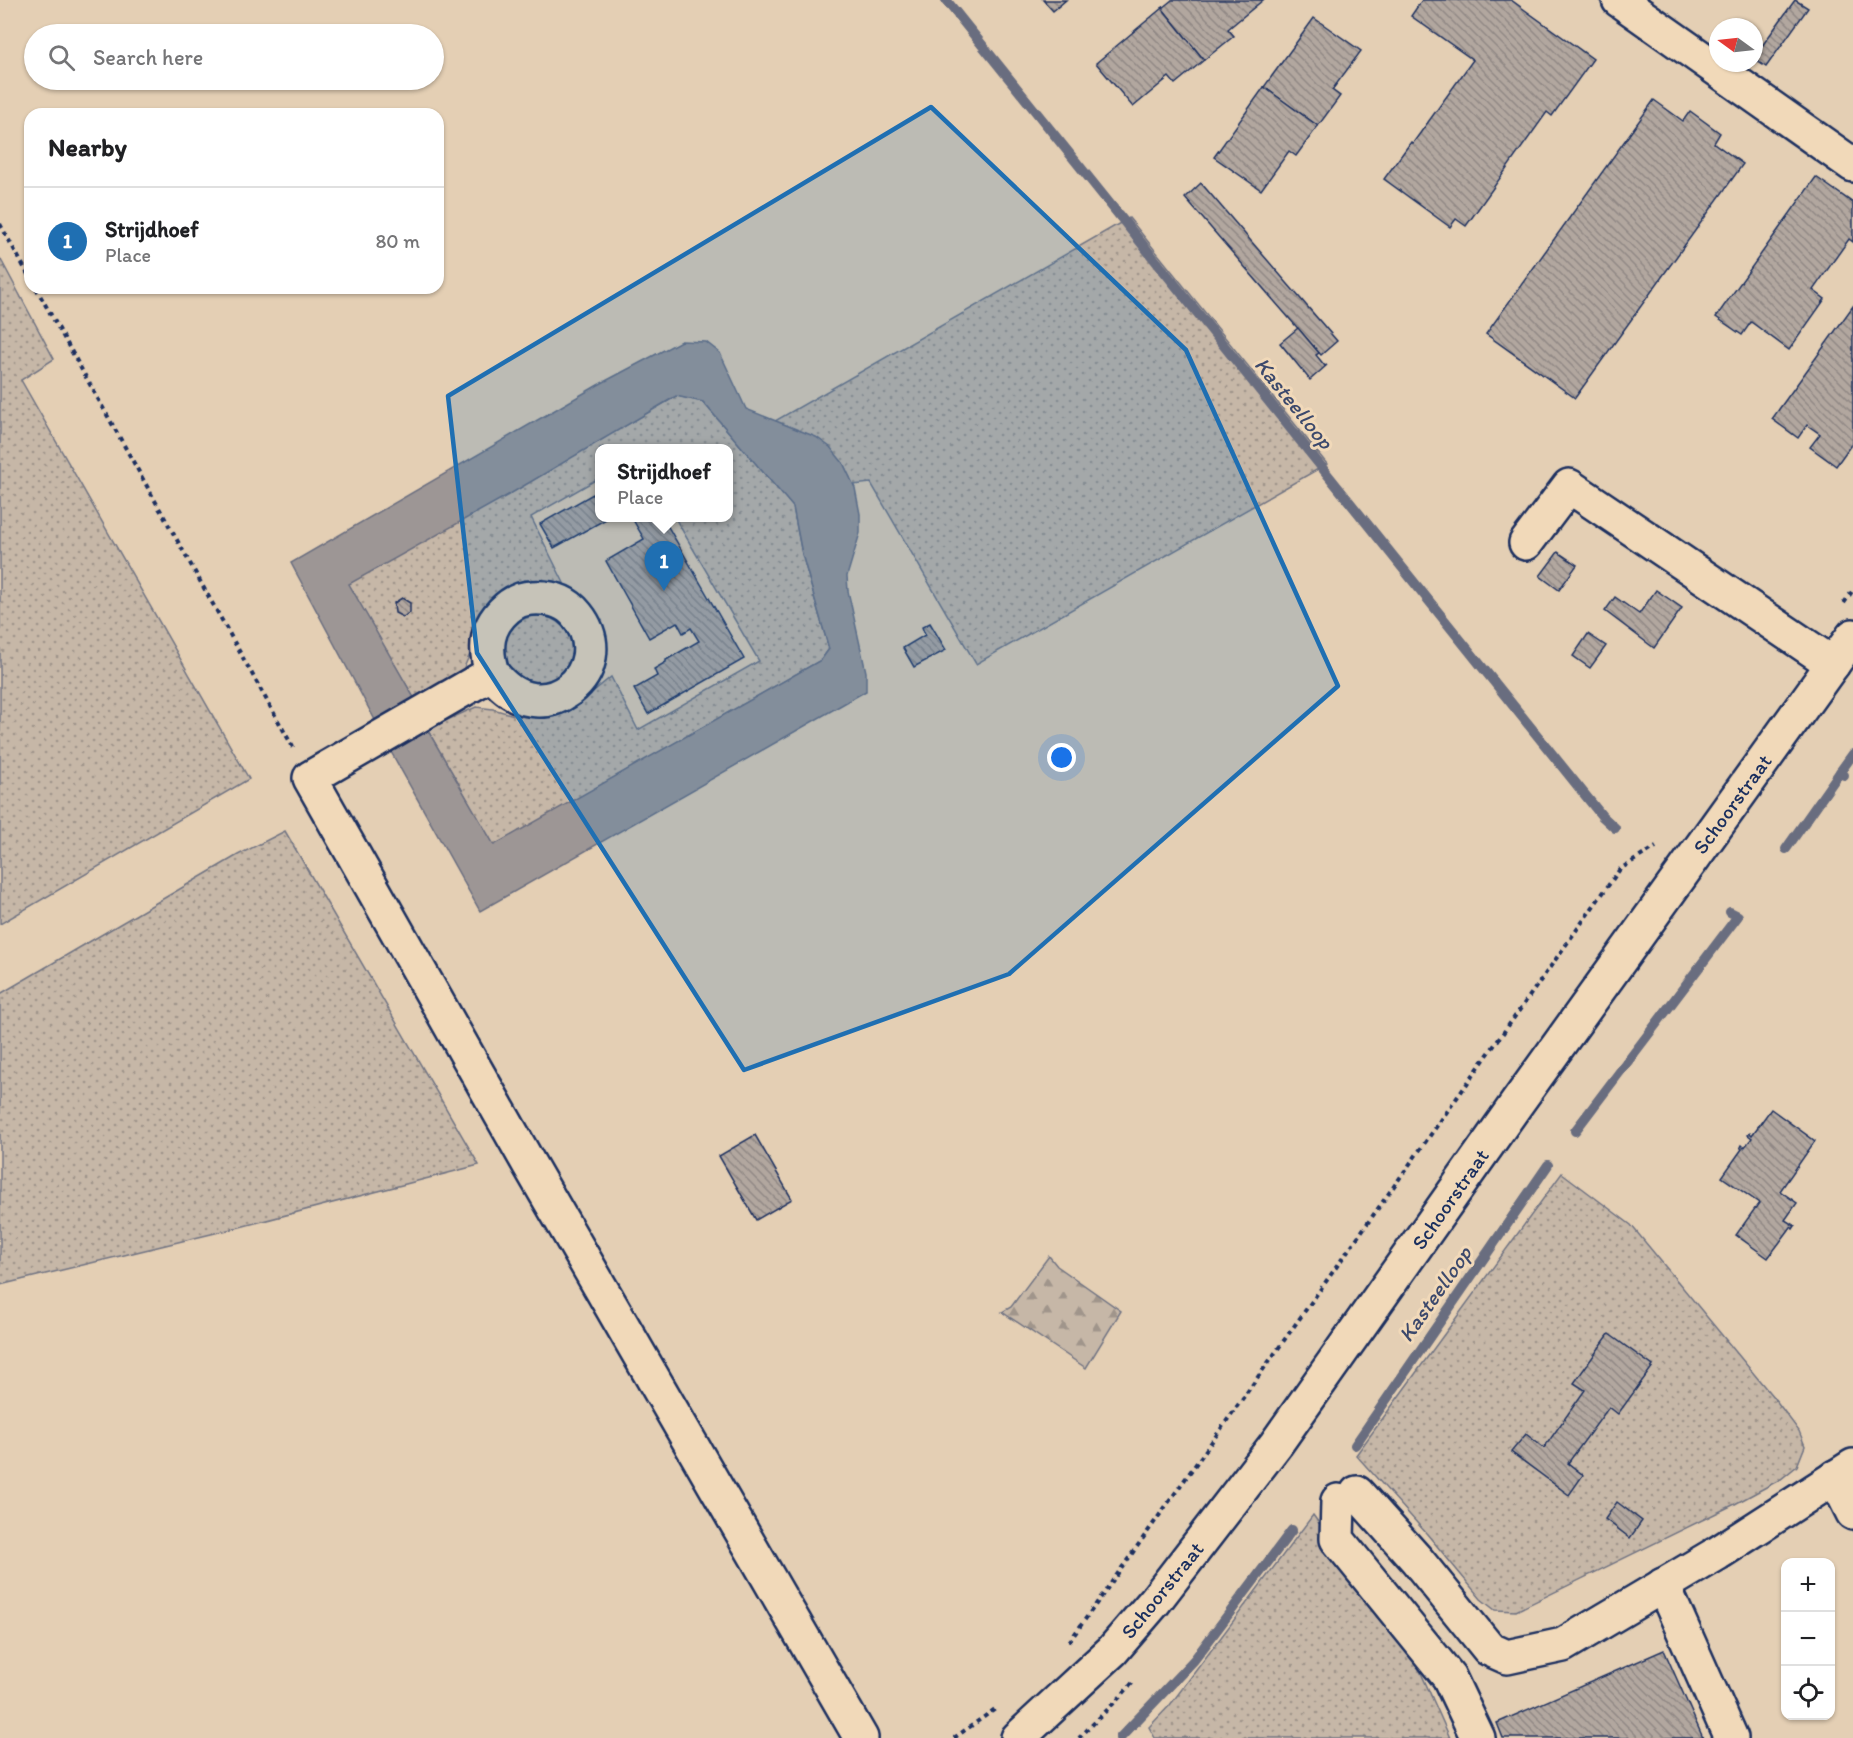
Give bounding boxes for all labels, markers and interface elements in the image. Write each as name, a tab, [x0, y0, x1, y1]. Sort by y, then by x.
north arrow	[1709, 18, 1763, 72]
search box	[24, 24, 444, 90]
icon: search	[45, 41, 78, 74]
text: Search here	[93, 44, 203, 71]
text: Nearby	[48, 131, 127, 163]
text: Strijdhoef	[105, 216, 199, 243]
text: 1	[63, 229, 72, 253]
text: 80 m	[375, 229, 420, 253]
text: Place	[105, 243, 151, 267]
water label: Kasteelloop	[1249, 352, 1340, 455]
popup	[595, 444, 733, 522]
text: Strijdhoef	[617, 458, 711, 485]
text: Place	[617, 485, 663, 509]
pin: 1	[644, 542, 684, 591]
your location	[1047, 743, 1076, 772]
street label: Schoorstraat	[1687, 749, 1777, 859]
street label: Schoorstraat	[1406, 1144, 1494, 1254]
water label: Kasteelloop	[1392, 1240, 1478, 1347]
street label: Schoorstraat	[1115, 1536, 1209, 1643]
map controls	[1781, 1558, 1835, 1720]
button: +	[1781, 1558, 1835, 1612]
button: −	[1781, 1612, 1835, 1666]
button: locate	[1781, 1666, 1835, 1720]

